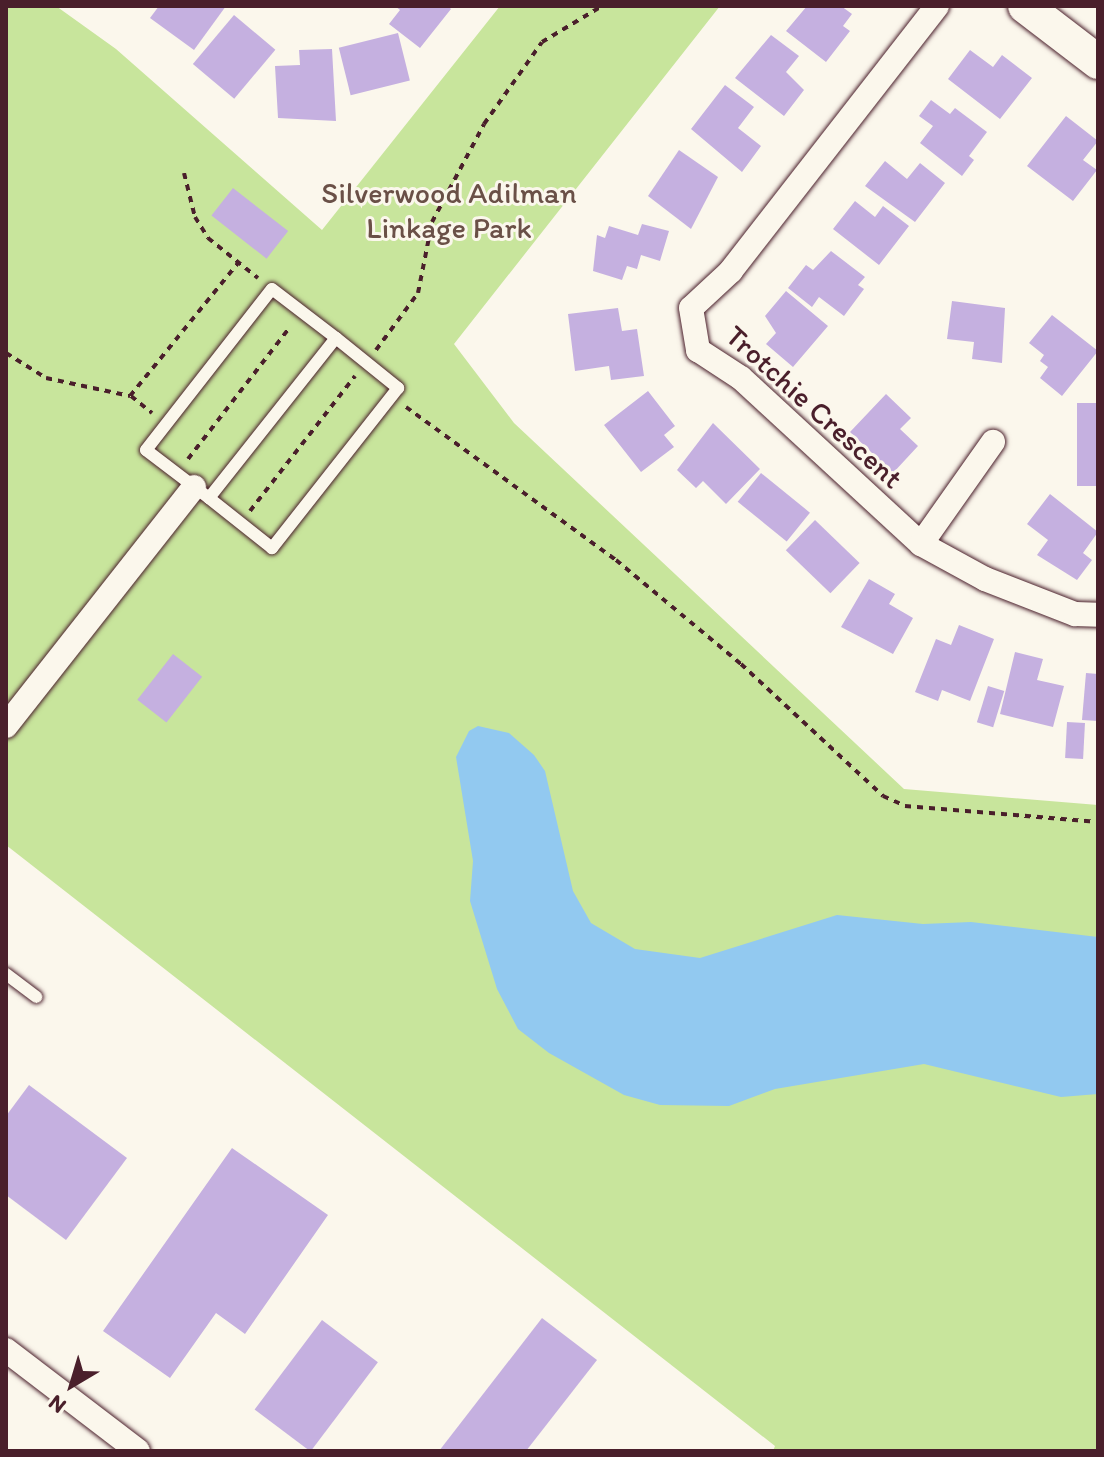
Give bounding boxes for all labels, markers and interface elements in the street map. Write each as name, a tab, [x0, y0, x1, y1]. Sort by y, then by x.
park label: Silverwood Adilman Linkage Park	[321, 175, 577, 246]
street label: Trotchie Crescent	[717, 318, 911, 496]
north arrow	[32, 1345, 112, 1425]
text: N	[43, 1389, 71, 1420]

